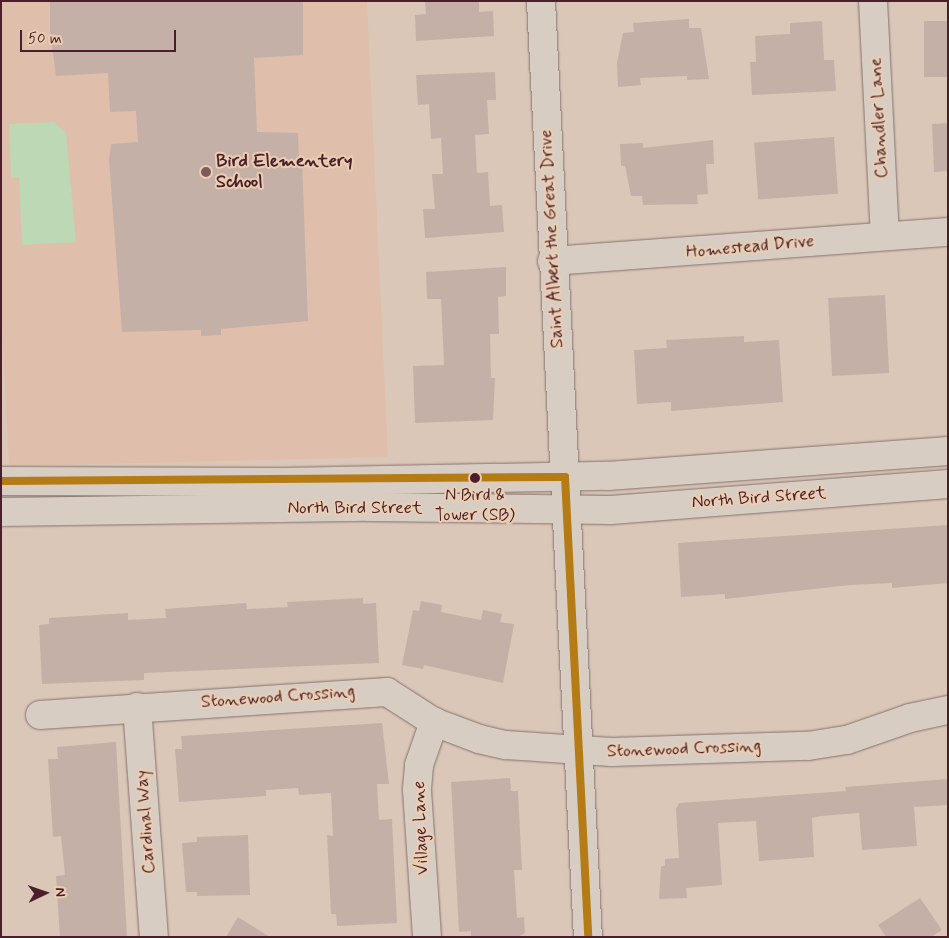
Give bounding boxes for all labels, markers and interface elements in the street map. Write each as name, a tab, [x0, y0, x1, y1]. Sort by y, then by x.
scale bar	[22, 20, 179, 52]
text: 50 m	[28, 29, 62, 49]
street label: Chandler Lane	[865, 58, 893, 178]
street label: Saint Albert the Great Drive	[536, 130, 568, 348]
place label: Bird Elementery School	[216, 151, 350, 193]
marker: Bird Elementery School	[200, 166, 212, 178]
street label: Homestead Drive	[686, 231, 814, 263]
marker: N Bird & Tower (SB)	[470, 473, 480, 483]
street label: North Bird Street	[691, 483, 827, 513]
place label: N Bird & Tower (SB)	[435, 486, 515, 526]
street label: North Bird Street	[288, 497, 422, 519]
street label: Stonewood Crossing	[200, 681, 356, 713]
street label: Stonewood Crossing	[606, 735, 762, 763]
street label: Cardinal Way	[132, 768, 160, 876]
street label: Village Lane	[409, 782, 433, 874]
north arrow	[20, 868, 70, 918]
text: N	[51, 887, 69, 897]

